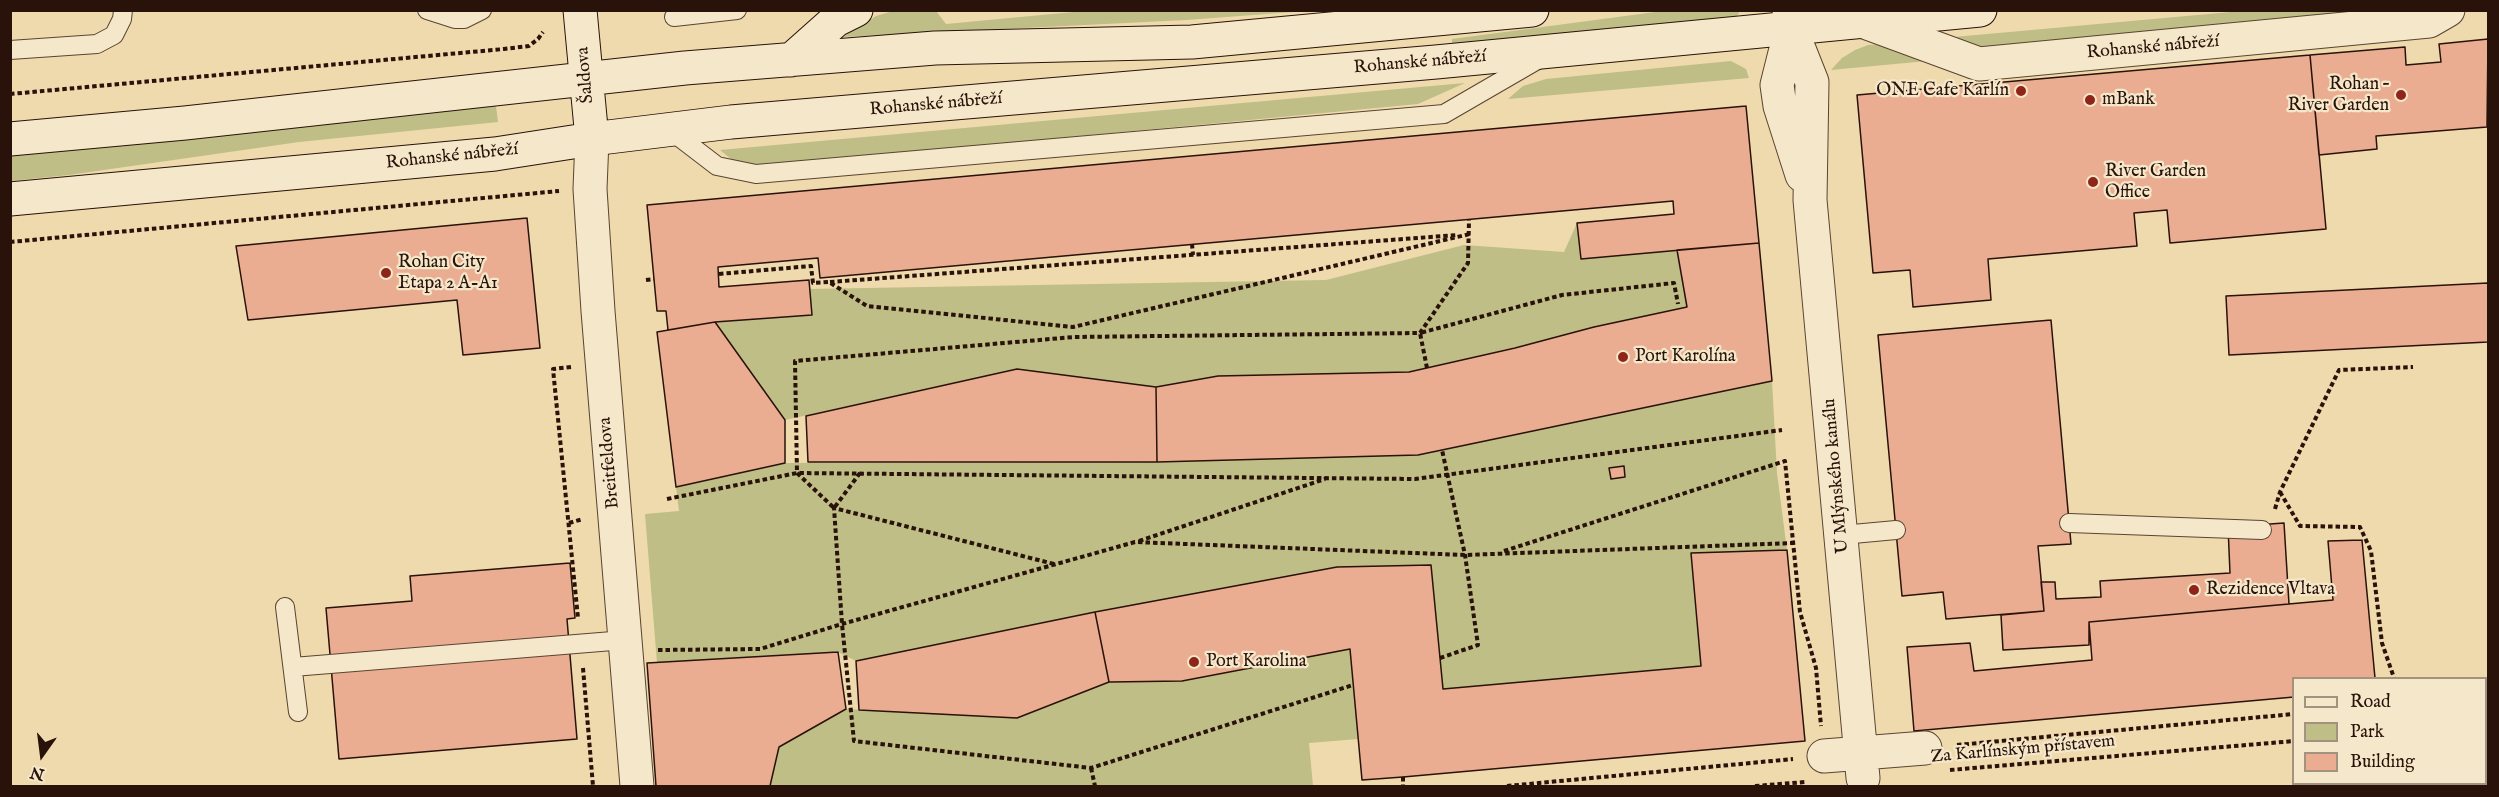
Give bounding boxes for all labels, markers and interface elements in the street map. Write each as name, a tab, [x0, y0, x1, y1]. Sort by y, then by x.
street label: Rohanské nábřeží	[2086, 31, 2220, 65]
street label: Šaldova	[573, 46, 599, 104]
street label: Rohanské nábřeží	[1353, 46, 1487, 80]
place label: Rohan – River Garden	[2288, 74, 2389, 116]
place label: ONE Cafe Karlín	[1876, 80, 2009, 102]
marker: ONE Cafe Karlín	[2014, 84, 2028, 98]
street label: Rohanské nábřeží	[869, 88, 1003, 122]
marker: Rohan – River Garden	[2394, 88, 2408, 102]
place label: mBank	[2102, 89, 2155, 111]
marker: mBank	[2083, 93, 2097, 107]
street label: Rohanské nábřeží	[385, 139, 519, 175]
place label: River Garden Office	[2105, 161, 2206, 204]
marker: River Garden Office	[2086, 175, 2100, 189]
place label: Rohan City Etapa 2 A-A1	[398, 252, 498, 294]
marker: Rohan City Etapa 2 A-A1	[379, 266, 393, 280]
place label: Port Karolína	[1635, 346, 1736, 368]
marker: Port Karolína	[1616, 350, 1630, 364]
street label: U Mlýnského kanálu	[1819, 398, 1855, 554]
street label: Breitfeldova	[595, 416, 625, 510]
place label: Rezidence Vltava	[2206, 579, 2335, 601]
marker: Rezidence Vltava	[2187, 583, 2201, 597]
place label: Port Karolina	[1206, 651, 1307, 673]
marker: Port Karolina	[1187, 655, 1201, 669]
legend	[2292, 677, 2487, 785]
text: Road	[2350, 691, 2391, 714]
text: Park	[2350, 721, 2384, 744]
north arrow	[12, 725, 72, 785]
street label: Za Karlínským přístavem	[1930, 731, 2116, 769]
text: Building	[2350, 751, 2415, 774]
text: N	[29, 761, 47, 784]

